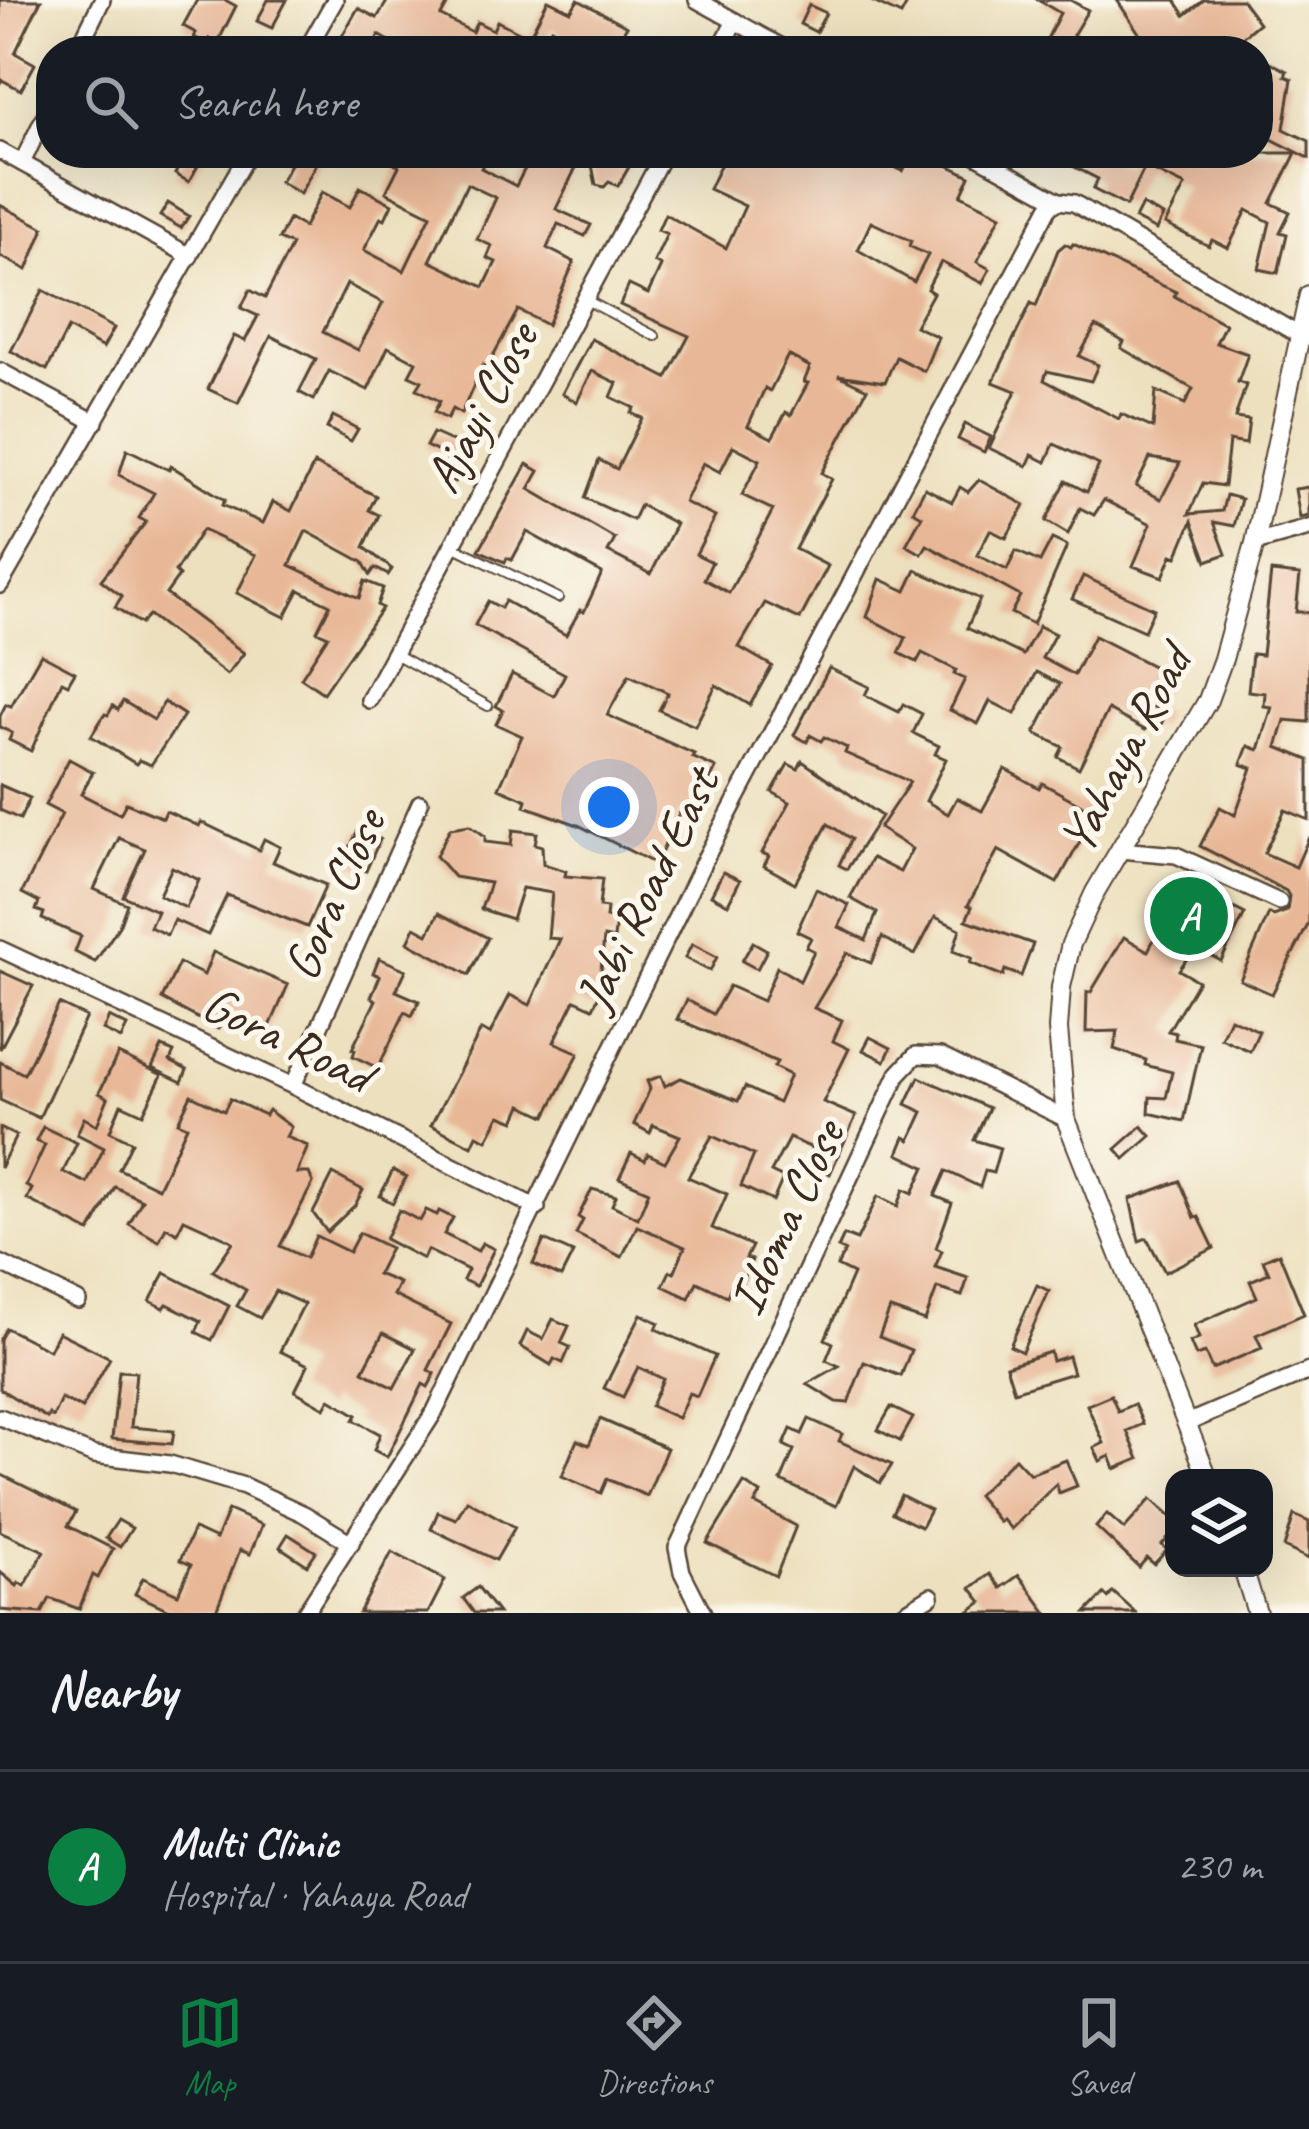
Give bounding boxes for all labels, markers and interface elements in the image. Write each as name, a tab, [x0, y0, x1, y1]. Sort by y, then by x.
search box	[36, 36, 1273, 168]
icon: search	[78, 69, 144, 135]
text: Search here	[174, 74, 357, 131]
street label: Ajayi Close	[410, 309, 554, 503]
street label: Yahaya Road	[1044, 629, 1209, 864]
street label: Jabi Road East	[560, 753, 735, 1024]
your location	[579, 777, 639, 837]
street label: Gora Close	[268, 796, 401, 989]
pin: A	[1150, 871, 1228, 961]
street label: Gora Road	[193, 971, 390, 1111]
street label: Idoma Close	[713, 1107, 860, 1325]
map controls	[1165, 1469, 1273, 1577]
button: layers	[1165, 1469, 1273, 1577]
text: Nearby	[48, 1659, 176, 1723]
text: Multi Clinic	[162, 1814, 339, 1871]
text: A	[77, 1842, 97, 1891]
text: 230 m	[1177, 1842, 1261, 1891]
text: Hospital · Yahaya Road	[162, 1871, 466, 1920]
tab: Map	[177, 1990, 243, 2104]
tab: Directions	[597, 1990, 712, 2104]
tab: Saved	[1066, 1990, 1132, 2104]

